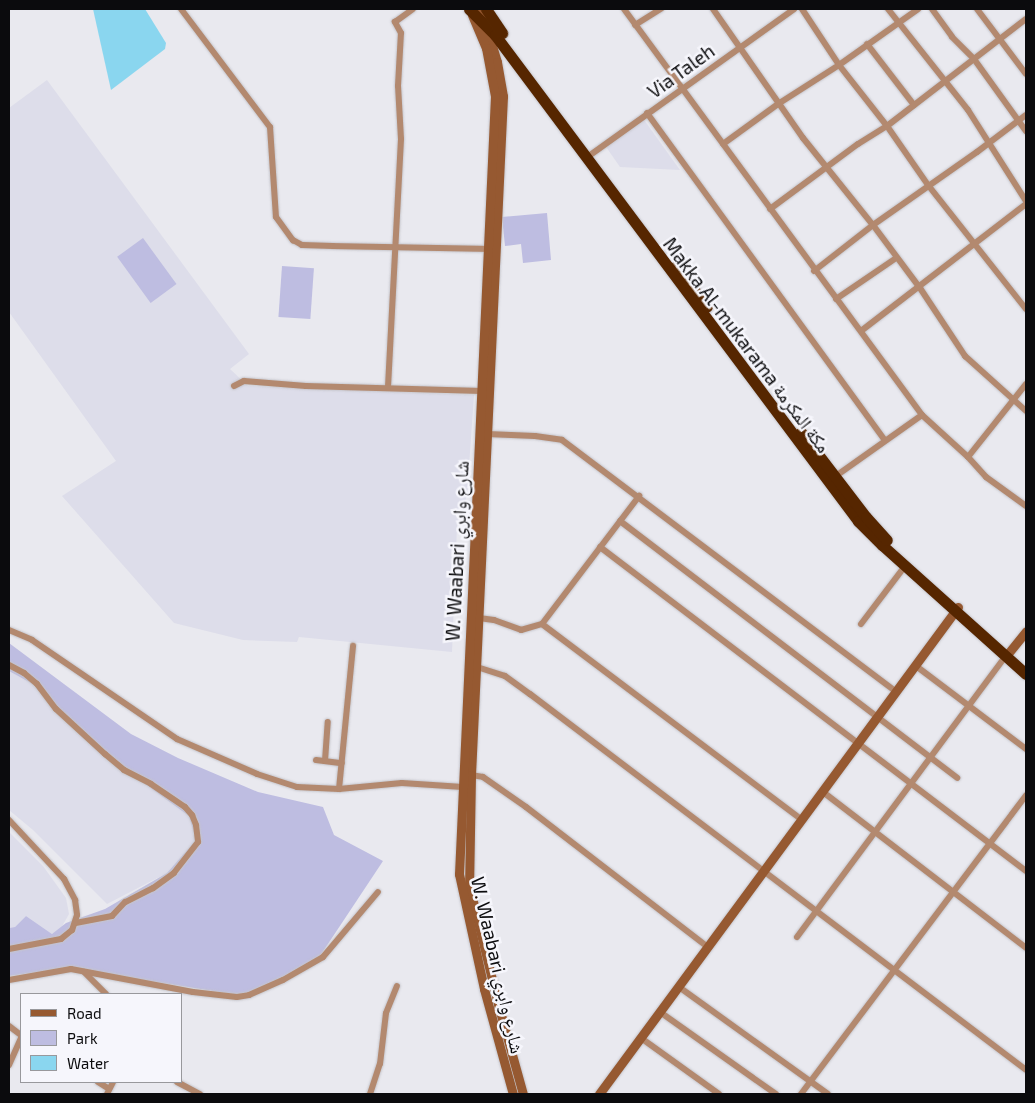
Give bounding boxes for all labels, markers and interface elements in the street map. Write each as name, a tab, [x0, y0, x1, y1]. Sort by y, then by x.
street label: Via Taleh	[643, 39, 719, 103]
street label: Makka Al-mukarama مكة المكرمة	[658, 233, 836, 457]
street label: W. Waabari شارع وابري	[441, 460, 473, 642]
street label: W. Waabari شارع وابري	[467, 874, 529, 1056]
legend	[20, 993, 182, 1083]
text: Road	[67, 1004, 102, 1022]
text: Park	[67, 1029, 98, 1047]
text: Water	[67, 1054, 109, 1072]

